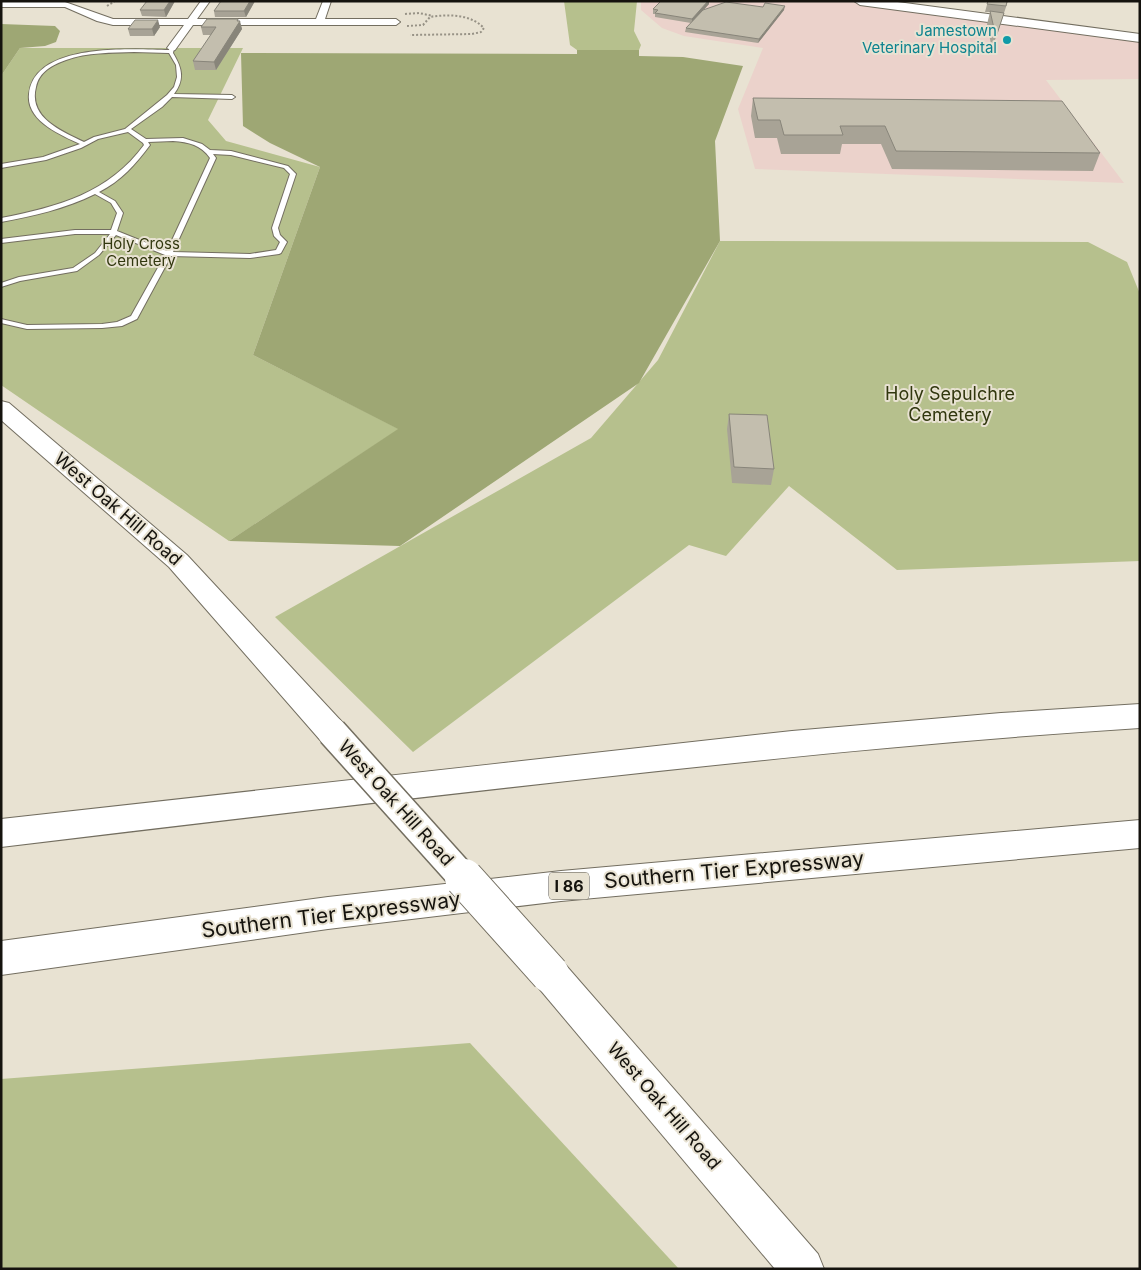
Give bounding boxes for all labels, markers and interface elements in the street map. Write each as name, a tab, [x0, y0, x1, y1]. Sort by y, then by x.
place label: Jamestown Veterinary Hospital	[862, 21, 997, 57]
marker: Jamestown Veterinary Hospital	[1001, 34, 1013, 46]
park label: Holy Cross Cemetery	[102, 234, 180, 270]
park label: Holy Sepulchre Cemetery	[885, 383, 1015, 425]
street label: West Oak Hill Road	[50, 448, 186, 570]
street label: West Oak Hill Road	[335, 736, 458, 870]
street label: Southern Tier Expressway	[603, 846, 865, 893]
road number: I 86	[549, 872, 589, 899]
street label: Southern Tier Expressway	[200, 886, 462, 943]
street label: West Oak Hill Road	[603, 1038, 725, 1174]

